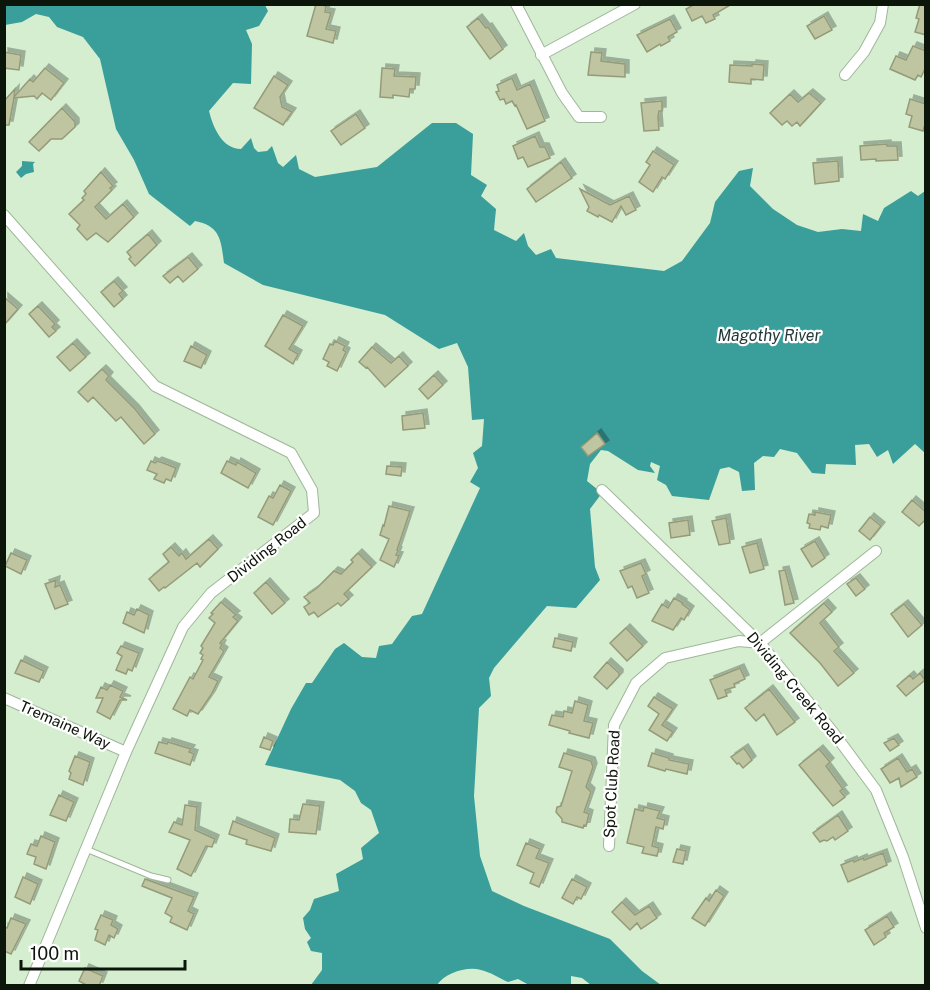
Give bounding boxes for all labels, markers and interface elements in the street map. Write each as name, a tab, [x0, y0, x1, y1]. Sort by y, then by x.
water label: Magothy River	[717, 326, 821, 345]
street label: Dividing Road	[224, 514, 310, 586]
street label: Dividing Creek Road	[744, 628, 847, 747]
street label: Tremaine Way	[17, 697, 113, 752]
street label: Spot Club Road	[600, 730, 623, 838]
scale bar	[21, 933, 184, 971]
text: 100 m	[30, 943, 79, 964]

